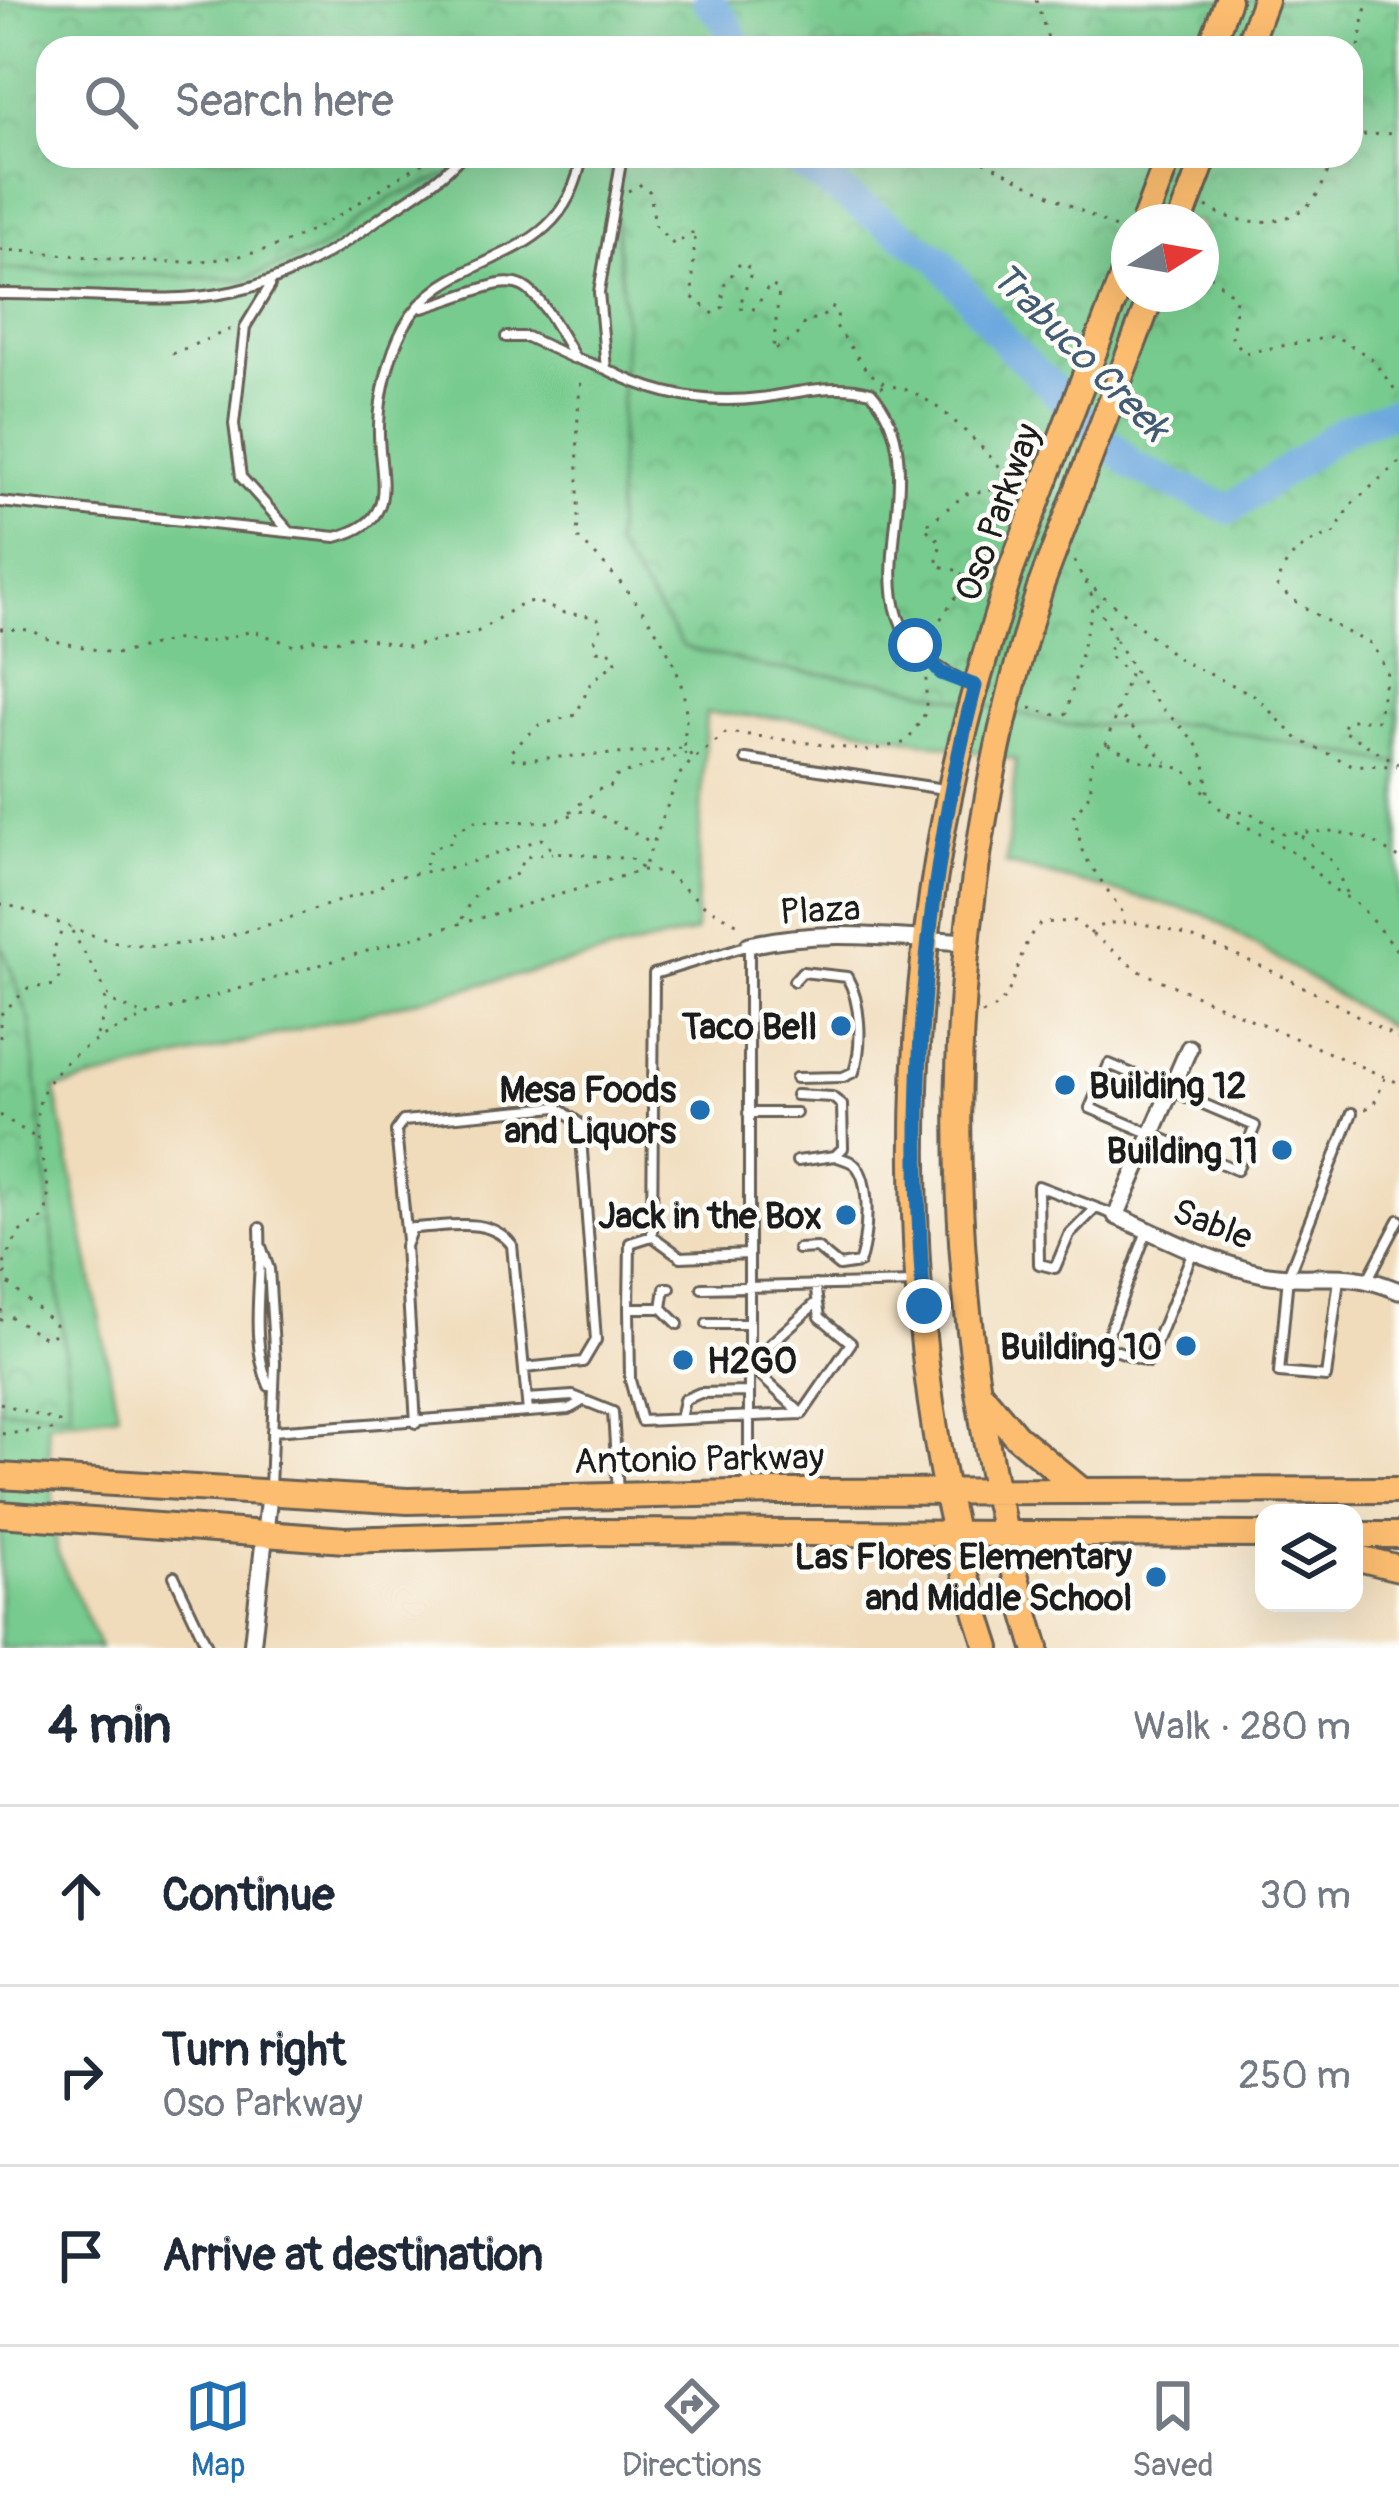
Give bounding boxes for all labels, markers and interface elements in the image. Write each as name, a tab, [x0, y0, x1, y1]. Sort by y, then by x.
search box	[36, 36, 1363, 168]
icon: search	[78, 69, 144, 135]
text: Search here	[174, 74, 394, 130]
north arrow	[1111, 204, 1219, 312]
water label: Trabuco Creek	[980, 253, 1182, 454]
street label: Oso Parkway	[946, 418, 1051, 607]
route start	[888, 618, 942, 672]
street label: Plaza	[779, 886, 862, 935]
place label: Taco Bell	[682, 1005, 817, 1050]
marker: Taco Bell	[828, 1013, 854, 1039]
place label: Building 12	[1089, 1064, 1247, 1109]
place label: Mesa Foods and Liquors	[499, 1068, 677, 1154]
marker: Building 12	[1052, 1072, 1078, 1098]
marker: Mesa Foods and Liquors	[687, 1097, 713, 1123]
place label: Building 11	[1106, 1129, 1258, 1174]
marker: Building 11	[1269, 1137, 1295, 1163]
street label: Sable	[1166, 1189, 1259, 1260]
place label: Jack in the Box	[598, 1194, 822, 1239]
marker: Jack in the Box	[833, 1202, 859, 1228]
route end	[897, 1279, 951, 1333]
place label: Building 10	[1000, 1325, 1162, 1370]
marker: Building 10	[1173, 1333, 1199, 1359]
place label: H2GO	[707, 1339, 797, 1384]
marker: H2GO	[670, 1347, 696, 1373]
street label: Antonio Parkway	[574, 1435, 825, 1484]
map controls	[1255, 1504, 1363, 1612]
button: layers	[1255, 1504, 1363, 1612]
place label: Las Flores Elementary and Middle School	[795, 1535, 1133, 1621]
marker: Las Flores Elementary and Middle School	[1143, 1564, 1169, 1590]
text: 4 min	[48, 1694, 171, 1758]
text: Walk · 280 m	[1133, 1702, 1351, 1751]
icon: ahead	[48, 1863, 114, 1929]
text: Continue	[162, 1868, 335, 1924]
text: 30 m	[1260, 1871, 1351, 1920]
text: Turn right	[162, 2023, 346, 2079]
icon: right	[48, 2043, 114, 2109]
text: 250 m	[1238, 2051, 1351, 2100]
text: Oso Parkway	[162, 2079, 363, 2128]
icon: arrive	[48, 2223, 114, 2289]
text: Arrive at destination	[162, 2228, 543, 2284]
tab: Map	[185, 2373, 251, 2486]
tab: Directions	[622, 2373, 762, 2486]
tab: Saved	[1132, 2373, 1214, 2486]

